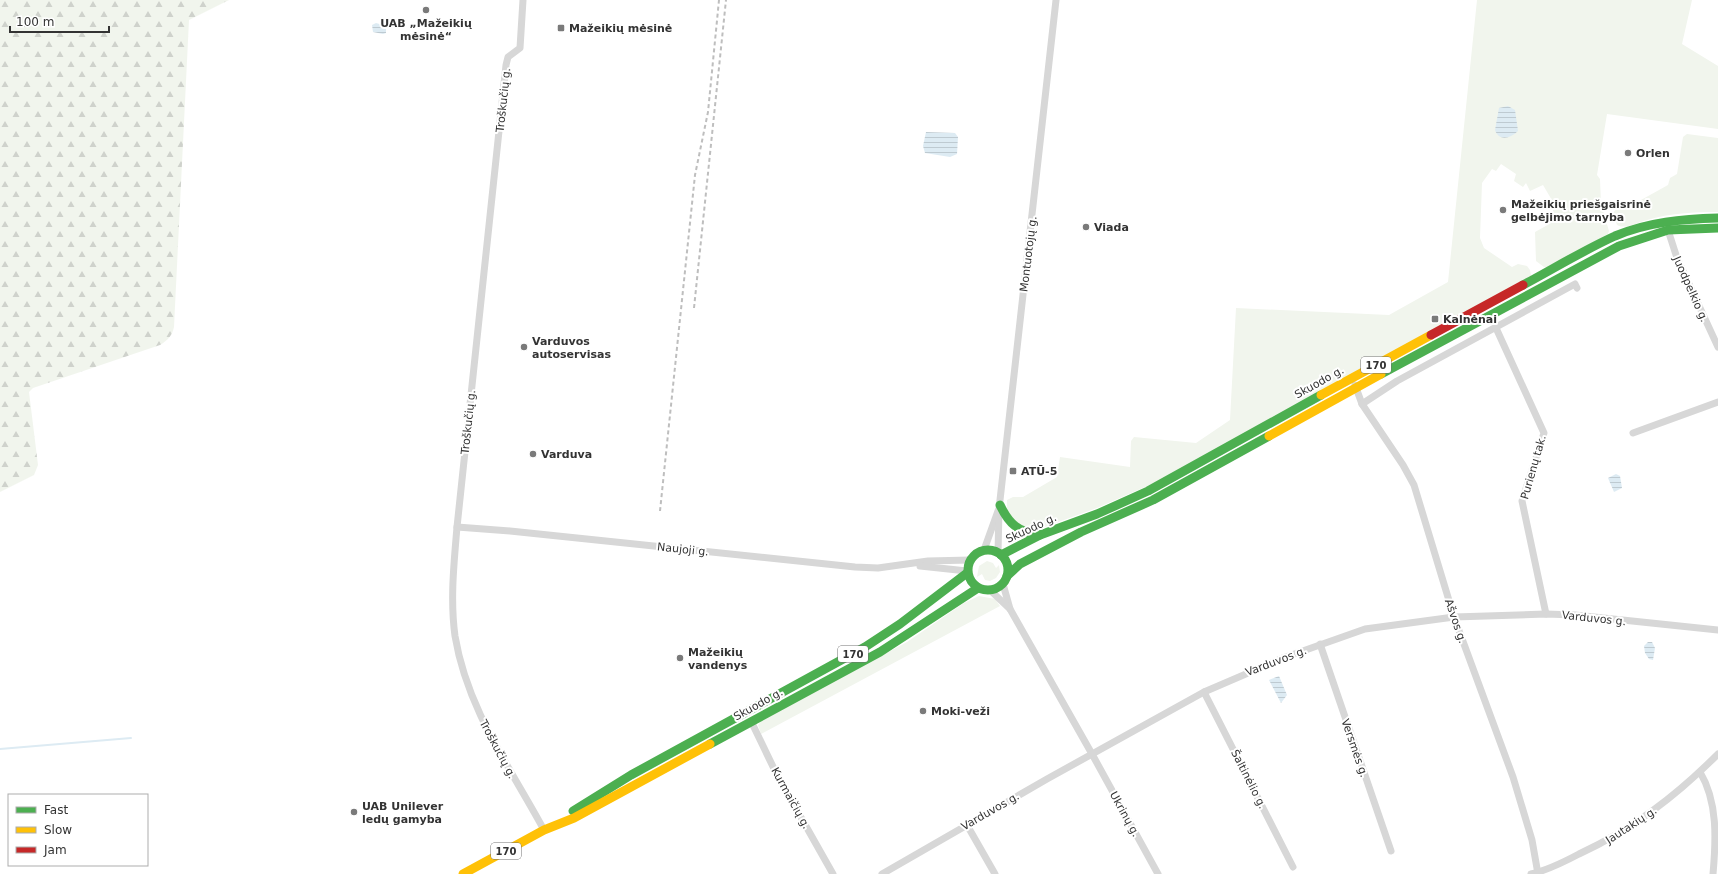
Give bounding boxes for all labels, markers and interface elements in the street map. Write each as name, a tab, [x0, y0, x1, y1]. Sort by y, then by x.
marker: UAB „Mažeikių mėsinė“	[421, 5, 431, 15]
scale bar	[10, 8, 109, 34]
text: 100 m	[16, 15, 54, 29]
place label: UAB „Mažeikių mėsinė“	[380, 17, 472, 43]
place label: Mažeikių mėsinė	[569, 22, 672, 35]
marker: Mažeikių mėsinė	[556, 23, 566, 33]
street label: Troškučių g.	[494, 67, 513, 134]
place label: Orlen	[1636, 147, 1670, 160]
marker: Orlen	[1623, 148, 1633, 158]
place label: Mažeikių priešgaisrinė gelbėjimo tarnyba	[1511, 198, 1651, 224]
marker: Mažeikių priešgaisrinė gelbėjimo tarnyba	[1498, 205, 1508, 215]
street label: Montuotojų g.	[1017, 215, 1040, 293]
place label: Viada	[1094, 221, 1129, 234]
marker: Viada	[1081, 222, 1091, 232]
street label: Juodpelkio g.	[1670, 253, 1711, 324]
place label: Kalnėnai	[1443, 313, 1497, 326]
marker: Kalnėnai	[1430, 314, 1440, 324]
place label: Varduvos autoservisas	[532, 335, 611, 361]
marker: Varduvos autoservisas	[519, 342, 529, 352]
road number: 170	[1361, 357, 1391, 373]
street label: Skuodo g.	[1292, 364, 1346, 401]
street label: Troškučių g.	[459, 389, 478, 456]
street label: Purienų tak.	[1518, 434, 1549, 501]
place label: Varduva	[541, 448, 592, 461]
marker: Varduva	[528, 449, 538, 459]
place label: ATŪ-5	[1021, 465, 1057, 478]
marker: ATŪ-5	[1008, 466, 1018, 476]
street label: Skuodo g.	[1004, 511, 1059, 546]
street label: Naujoji g.	[656, 540, 709, 559]
street label: Ašvos g.	[1442, 597, 1469, 645]
street label: Varduvos g.	[1561, 609, 1627, 628]
street label: Varduvos g.	[1244, 644, 1309, 679]
place label: Mažeikių vandenys	[688, 646, 748, 672]
road number: 170	[838, 646, 868, 662]
marker: Mažeikių vandenys	[675, 653, 685, 663]
street label: Skuodo g.	[731, 686, 785, 723]
place label: Moki-veži	[931, 705, 990, 718]
marker: Moki-veži	[918, 706, 928, 716]
street label: Troškučių g.	[476, 717, 519, 781]
street label: Versmės g.	[1338, 717, 1371, 779]
street label: Šaltinėlio g.	[1228, 747, 1269, 811]
street label: Kurmaičių g.	[768, 765, 813, 831]
street label: Ukrinų g.	[1107, 789, 1142, 839]
street label: Varduvos g.	[959, 790, 1021, 833]
legend	[8, 794, 148, 866]
place label: UAB Unilever ledų gamyba	[362, 800, 444, 826]
text: Fast	[44, 803, 68, 817]
street label: Jautakių g.	[1602, 804, 1659, 847]
marker: UAB Unilever ledų gamyba	[349, 807, 359, 817]
text: Slow	[44, 823, 72, 837]
text: Jam	[43, 843, 67, 857]
road number: 170	[491, 843, 521, 859]

